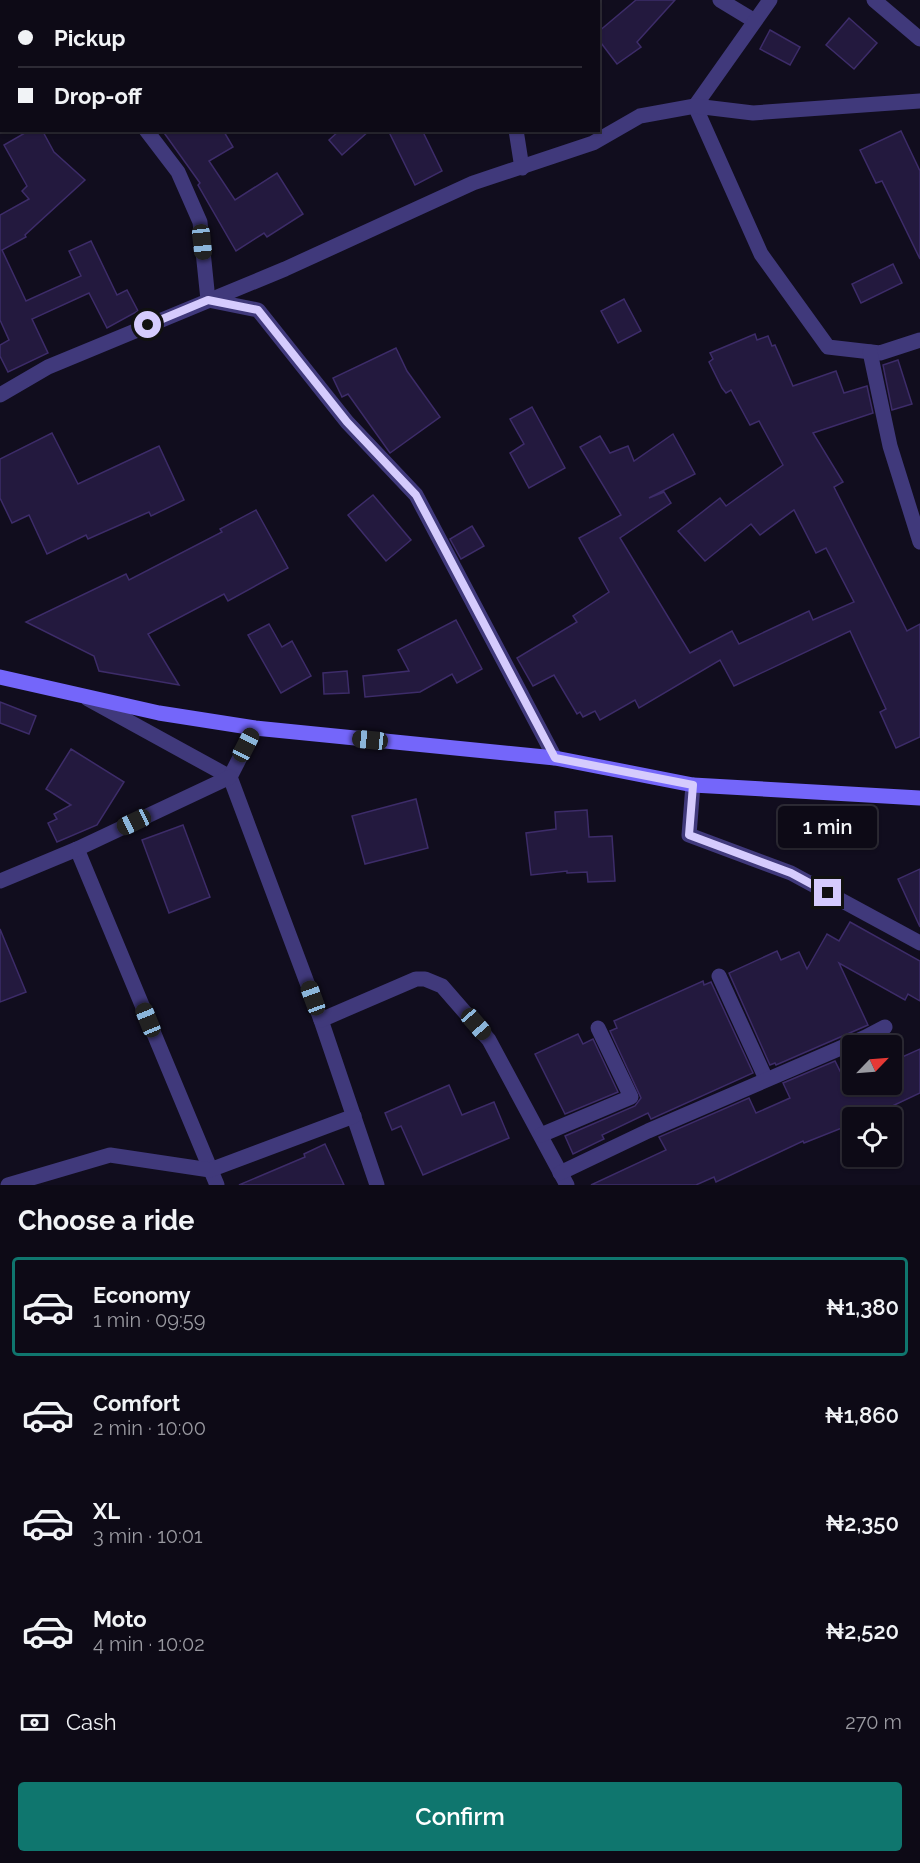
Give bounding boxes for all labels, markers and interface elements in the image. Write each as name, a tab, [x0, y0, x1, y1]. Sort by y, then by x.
text: Pickup	[54, 25, 126, 51]
text: Drop-off	[54, 83, 142, 109]
car	[191, 223, 213, 261]
route start	[134, 311, 161, 338]
car	[230, 725, 262, 765]
car	[351, 729, 389, 751]
car	[114, 806, 154, 838]
callout: 1 min	[778, 806, 878, 848]
text: 1 min	[803, 815, 852, 839]
route end	[814, 879, 841, 906]
car	[298, 978, 328, 1018]
car	[133, 1000, 163, 1040]
car	[457, 1005, 495, 1043]
north arrow	[842, 1035, 902, 1095]
map controls	[842, 1035, 902, 1167]
button: locate	[842, 1107, 902, 1167]
text: Choose a ride	[18, 1205, 194, 1236]
icon: car	[21, 1280, 75, 1334]
text: Economy	[93, 1282, 191, 1308]
text: ₦1,380	[826, 1294, 899, 1320]
text: 1 min · 09:59	[93, 1308, 205, 1332]
icon: car	[21, 1388, 75, 1442]
text: Comfort	[93, 1390, 180, 1416]
text: ₦1,860	[825, 1402, 899, 1428]
text: 2 min · 10:00	[93, 1416, 206, 1440]
icon: car	[21, 1496, 75, 1550]
text: XL	[93, 1498, 120, 1524]
text: ₦2,350	[825, 1510, 899, 1536]
text: 3 min · 10:01	[93, 1524, 203, 1548]
icon: car	[21, 1604, 75, 1658]
text: Moto	[93, 1606, 147, 1632]
text: ₦2,520	[825, 1618, 899, 1644]
text: 4 min · 10:02	[93, 1632, 205, 1656]
icon: cash	[18, 1706, 51, 1739]
text: Cash	[66, 1709, 117, 1735]
text: 270 m	[845, 1710, 902, 1734]
button: Confirm	[18, 1782, 902, 1851]

